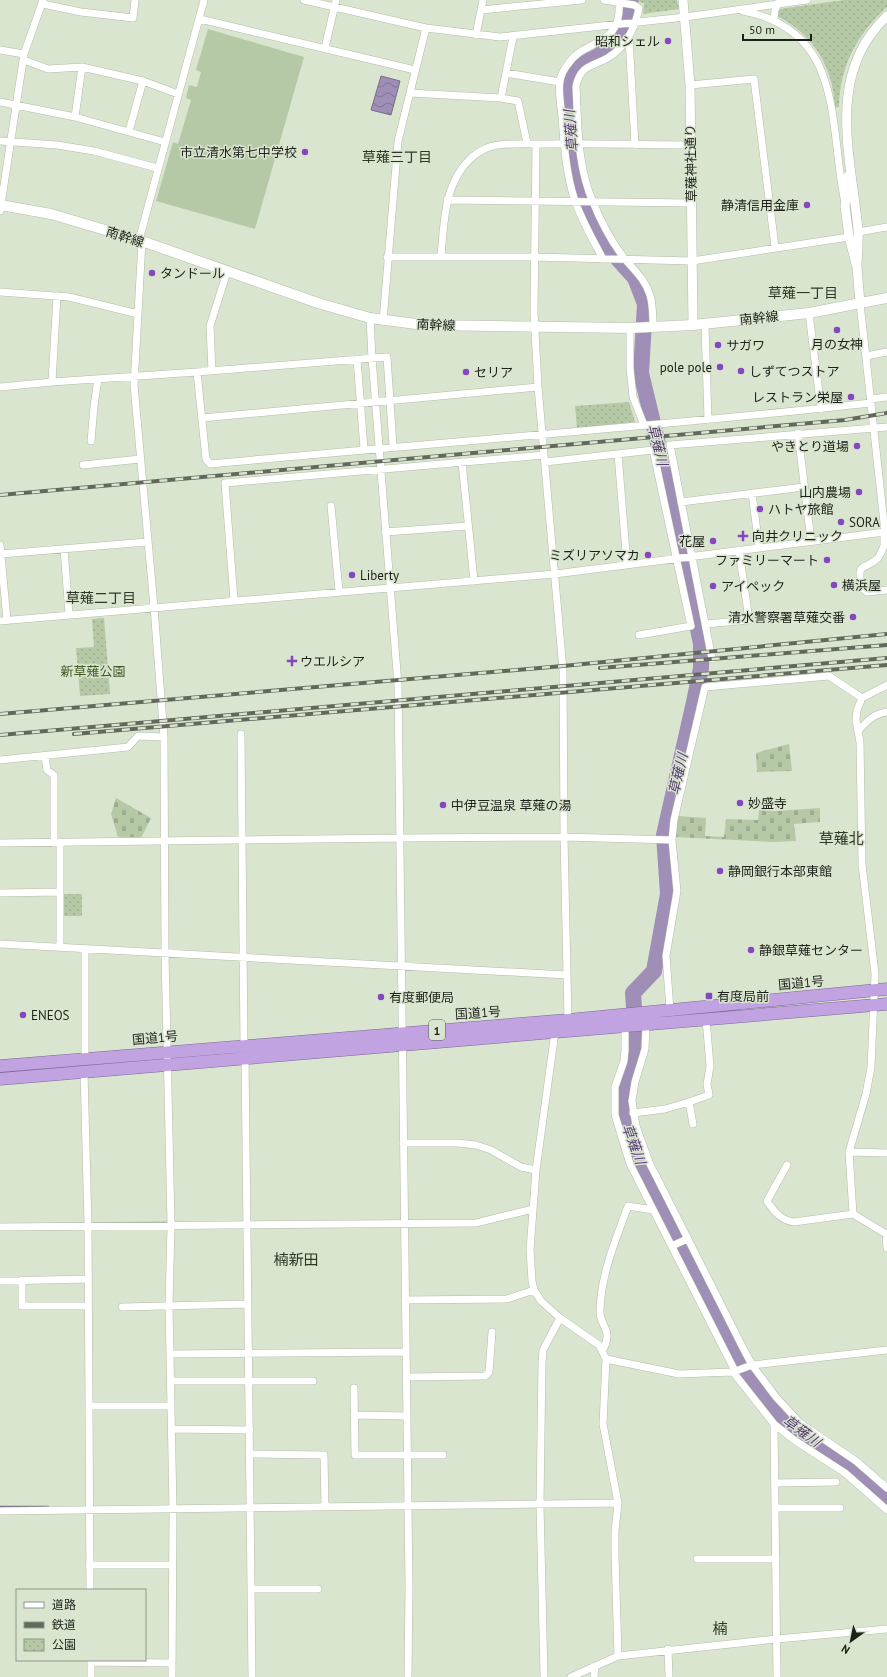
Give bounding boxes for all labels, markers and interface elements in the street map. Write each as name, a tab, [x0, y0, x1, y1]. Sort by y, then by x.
scale bar	[743, 16, 811, 42]
text: 50 m	[749, 22, 775, 37]
place label: 昭和シェル	[595, 33, 660, 50]
marker: 昭和シェル	[663, 36, 673, 46]
water label: 草薙川	[560, 107, 582, 153]
street label: 草薙神社通り	[682, 124, 700, 202]
place label: 市立清水第七中学校	[180, 144, 297, 161]
marker: 市立清水第七中学校	[300, 147, 310, 157]
district label: 草薙三丁目	[362, 148, 432, 166]
place label: 静清信用金庫	[721, 197, 799, 214]
marker: 静清信用金庫	[802, 200, 812, 210]
street label: 南幹線	[104, 223, 146, 251]
place label: タンドール	[160, 265, 225, 282]
marker: タンドール	[147, 268, 157, 278]
district label: 草薙一丁目	[768, 284, 838, 302]
street label: 南幹線	[739, 308, 779, 328]
street label: 南幹線	[416, 316, 456, 334]
marker: 月の女神	[832, 325, 842, 335]
place label: 月の女神	[811, 336, 863, 353]
place label: サガワ	[726, 337, 765, 354]
marker: サガワ	[713, 340, 723, 350]
place label: pole pole	[660, 359, 712, 376]
marker: pole pole	[715, 362, 725, 372]
place label: しずてつストア	[749, 363, 839, 380]
place label: セリア	[474, 364, 513, 381]
marker: しずてつストア	[736, 366, 746, 376]
marker: セリア	[461, 367, 471, 377]
place label: レストラン栄屋	[752, 389, 843, 406]
marker: レストラン栄屋	[846, 392, 856, 402]
water label: 草薙川	[644, 422, 672, 469]
place label: やきとり道場	[771, 438, 849, 455]
marker: やきとり道場	[852, 441, 862, 451]
place label: 山内農場	[799, 484, 851, 501]
marker: 山内農場	[854, 487, 864, 497]
place label: ハトヤ旅館	[768, 501, 833, 518]
marker: ハトヤ旅館	[755, 504, 765, 514]
place label: SORA	[849, 514, 880, 531]
marker: SORA	[836, 517, 846, 527]
place label: 向井クリニック	[752, 528, 843, 545]
marker: 向井クリニック	[737, 530, 749, 542]
place label: 花屋	[679, 533, 705, 550]
marker: 花屋	[708, 536, 718, 546]
place label: ミズリアソマカ	[549, 547, 640, 564]
marker: ミズリアソマカ	[643, 550, 653, 560]
place label: ファミリーマート	[715, 552, 819, 569]
marker: ファミリーマート	[822, 555, 832, 565]
place label: Liberty	[360, 567, 399, 584]
marker: Liberty	[347, 570, 357, 580]
place label: 横浜屋	[842, 577, 881, 594]
place label: アイペック	[721, 578, 785, 595]
marker: 横浜屋	[829, 580, 839, 590]
marker: アイペック	[708, 581, 718, 591]
district label: 草薙二丁目	[66, 589, 136, 607]
place label: 清水警察署草薙交番	[728, 609, 845, 626]
marker: 清水警察署草薙交番	[848, 612, 858, 622]
place label: ウエルシア	[300, 653, 365, 670]
marker: ウエルシア	[287, 656, 297, 666]
park label: 新草薙公園	[60, 663, 126, 680]
water label: 草薙川	[665, 750, 692, 796]
place label: 妙盛寺	[748, 795, 787, 812]
place label: 中伊豆温泉 草薙の湯	[451, 797, 571, 814]
marker: 妙盛寺	[735, 798, 745, 808]
marker: 中伊豆温泉 草薙の湯	[438, 800, 448, 810]
district label: 草薙北	[818, 829, 864, 848]
place label: 静岡銀行本部東館	[728, 863, 832, 880]
marker: 静岡銀行本部東館	[715, 866, 725, 876]
place label: 静銀草薙センター	[759, 942, 863, 959]
marker: 静銀草薙センター	[746, 945, 756, 955]
street label: 国道1号	[777, 973, 825, 993]
place label: 有度局前	[717, 988, 769, 1005]
place label: 有度郵便局	[389, 989, 454, 1006]
marker: 有度局前	[704, 991, 714, 1001]
marker: 有度郵便局	[376, 992, 386, 1002]
street label: 国道1号	[454, 1003, 502, 1023]
place label: ENEOS	[31, 1007, 70, 1024]
marker: ENEOS	[18, 1010, 28, 1020]
road number: 1	[429, 1020, 445, 1040]
street label: 国道1号	[131, 1028, 179, 1048]
water label: 草薙川	[618, 1121, 650, 1169]
district label: 楠新田	[273, 1250, 319, 1269]
water label: 草薙川	[780, 1411, 826, 1452]
legend	[16, 1589, 146, 1661]
text: 道路	[52, 1597, 76, 1612]
text: 鉄道	[52, 1617, 76, 1632]
district label: 楠	[712, 1619, 728, 1638]
north arrow	[831, 1621, 871, 1661]
text: 公園	[52, 1637, 76, 1652]
text: N	[839, 1642, 852, 1657]

